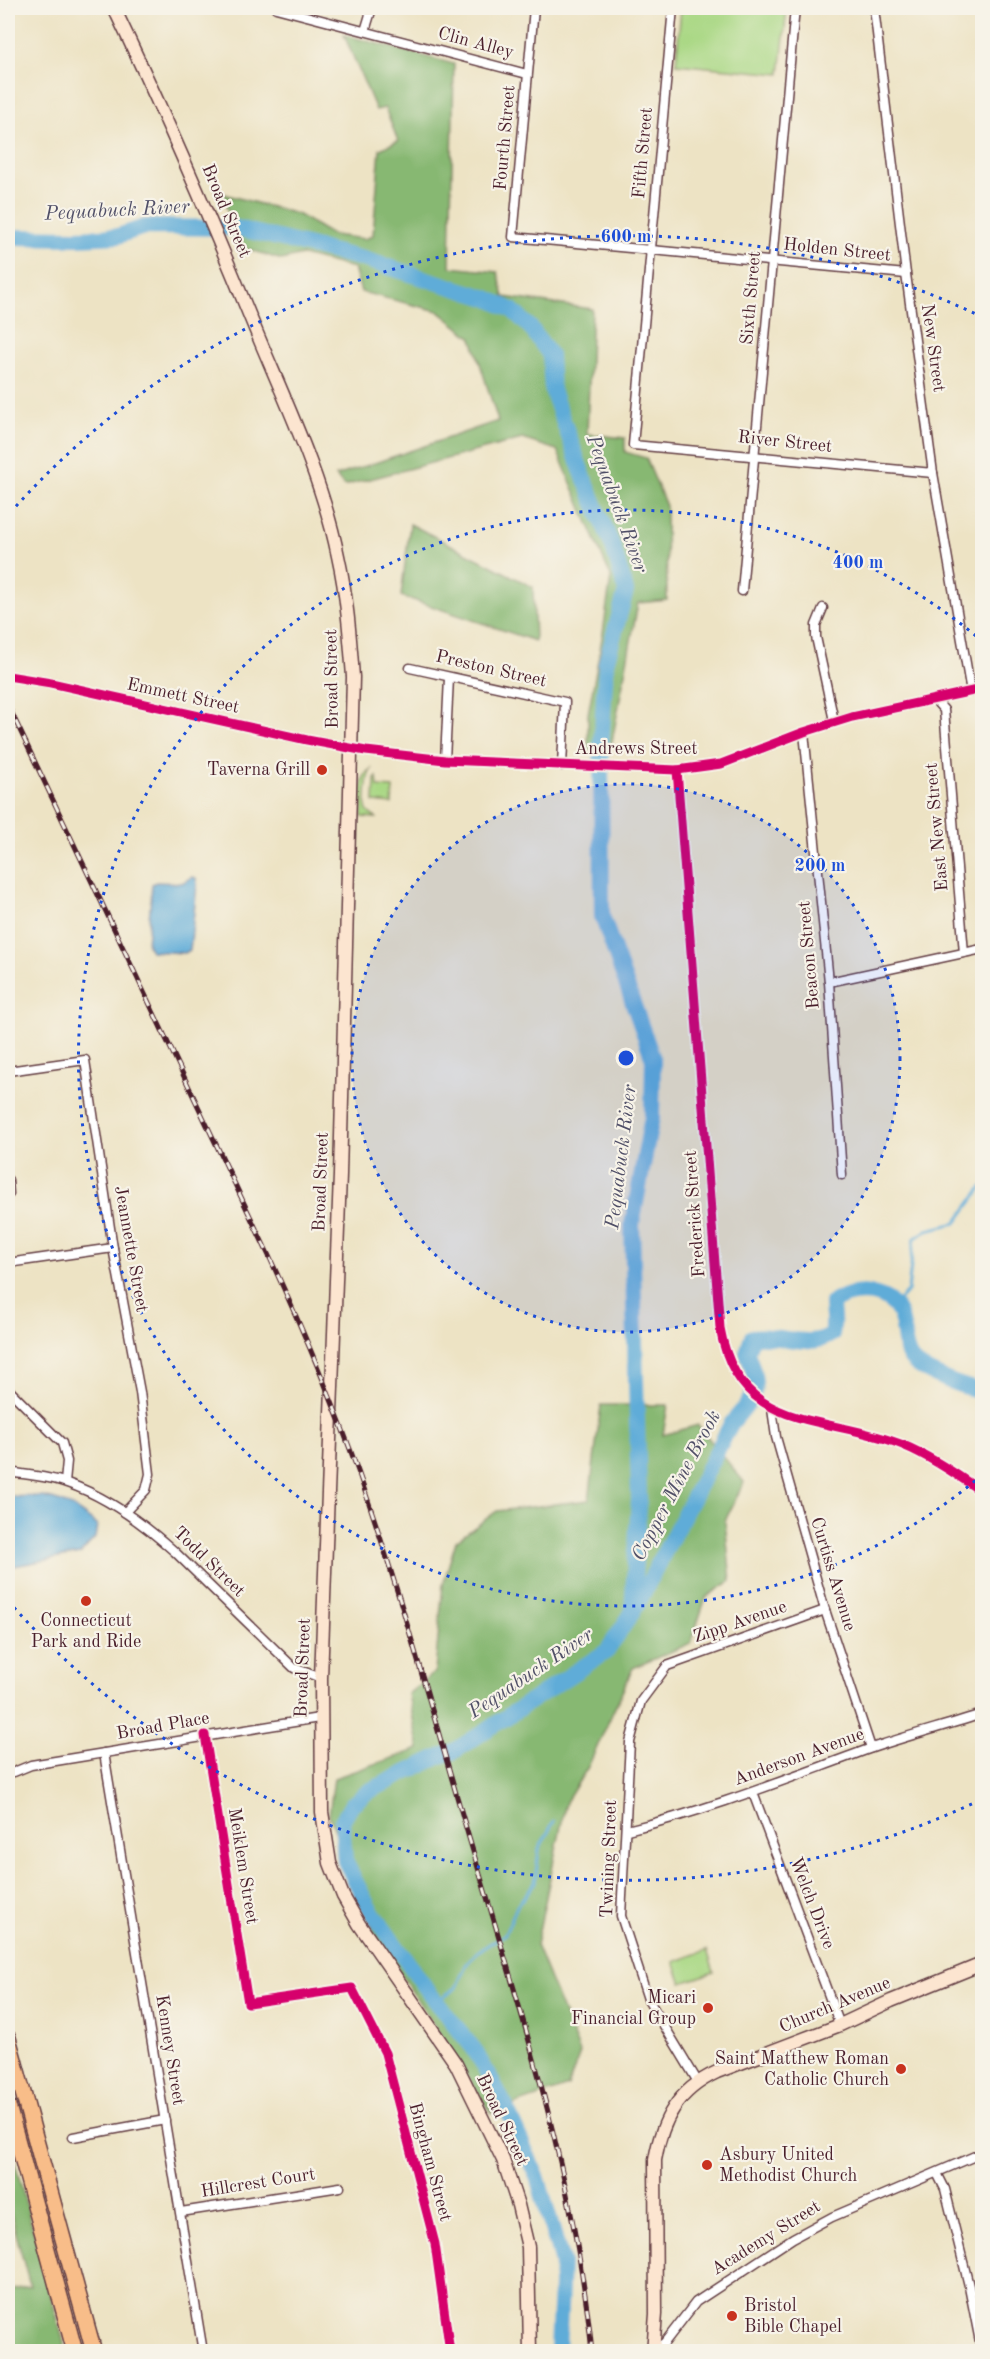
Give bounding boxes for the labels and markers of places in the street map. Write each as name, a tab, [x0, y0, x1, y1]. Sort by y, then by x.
place label: Taverna Grill	[207, 761, 310, 779]
marker: Taverna Grill	[315, 763, 329, 777]
centre of rings	[616, 1048, 636, 1068]
marker: Connecticut Park and Ride	[79, 1594, 93, 1608]
place label: Connecticut Park and Ride	[31, 1612, 141, 1651]
place label: Micari Financial Group	[571, 1989, 696, 2028]
marker: Micari Financial Group	[701, 2001, 715, 2015]
place label: Saint Matthew Roman Catholic Church	[715, 2050, 889, 2089]
marker: Saint Matthew Roman Catholic Church	[894, 2062, 908, 2076]
place label: Asbury United Methodist Church	[719, 2146, 857, 2185]
marker: Asbury United Methodist Church	[700, 2158, 714, 2172]
place label: Bristol Bible Chapel	[744, 2297, 842, 2336]
marker: Bristol Bible Chapel	[725, 2309, 739, 2323]

